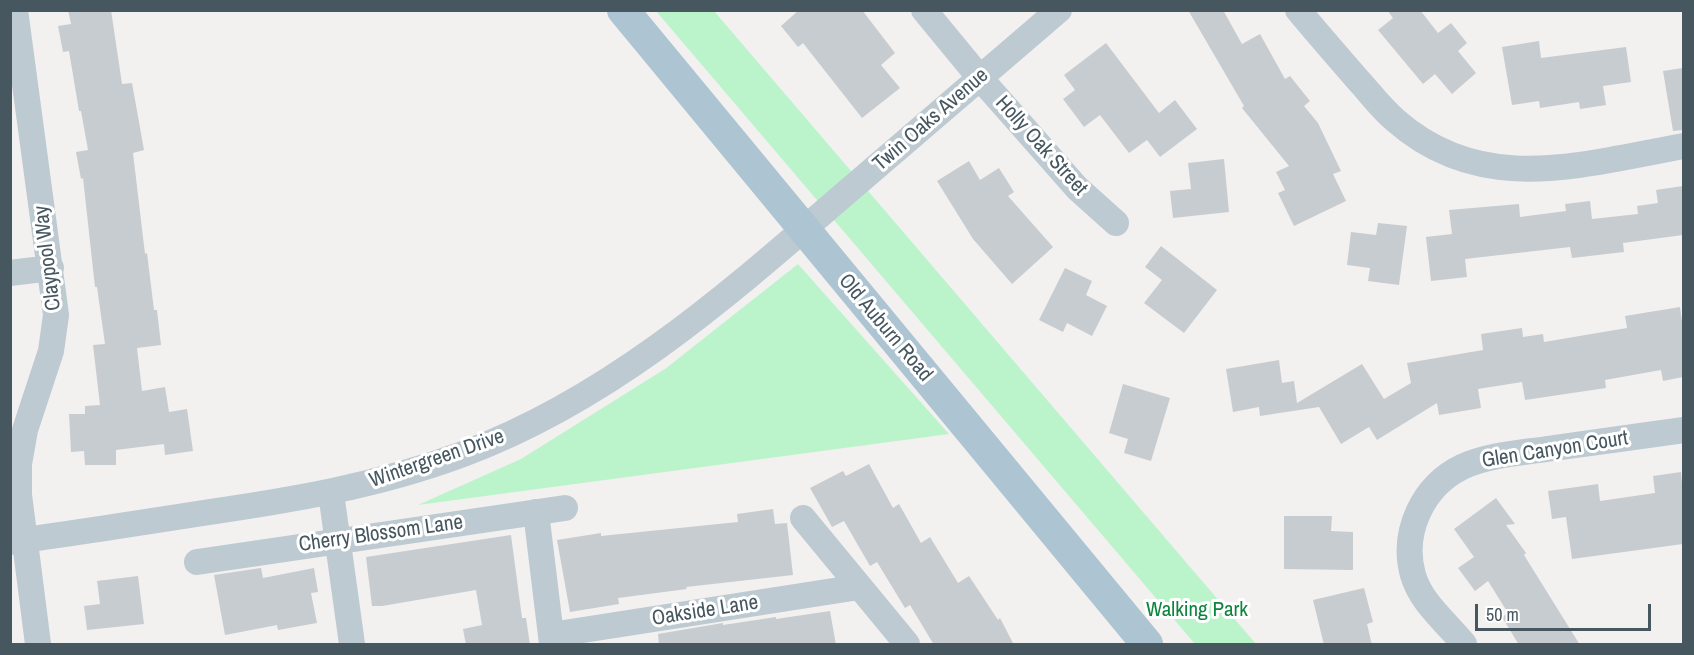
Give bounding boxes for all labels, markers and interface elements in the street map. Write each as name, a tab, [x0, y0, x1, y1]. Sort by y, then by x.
street label: Twin Oaks Avenue	[868, 63, 994, 177]
street label: Holly Oak Street	[990, 91, 1092, 201]
street label: Claypool Way	[29, 204, 67, 312]
street label: Old Auburn Road	[833, 269, 937, 387]
street label: Wintergreen Drive	[366, 424, 508, 494]
street label: Glen Canyon Court	[1480, 426, 1630, 474]
street label: Cherry Blossom Lane	[297, 510, 465, 558]
street label: Oakside Lane	[650, 590, 760, 632]
scale bar	[1478, 592, 1654, 630]
park label: Walking Park	[1146, 597, 1248, 623]
text: 50 m	[1486, 602, 1519, 627]

